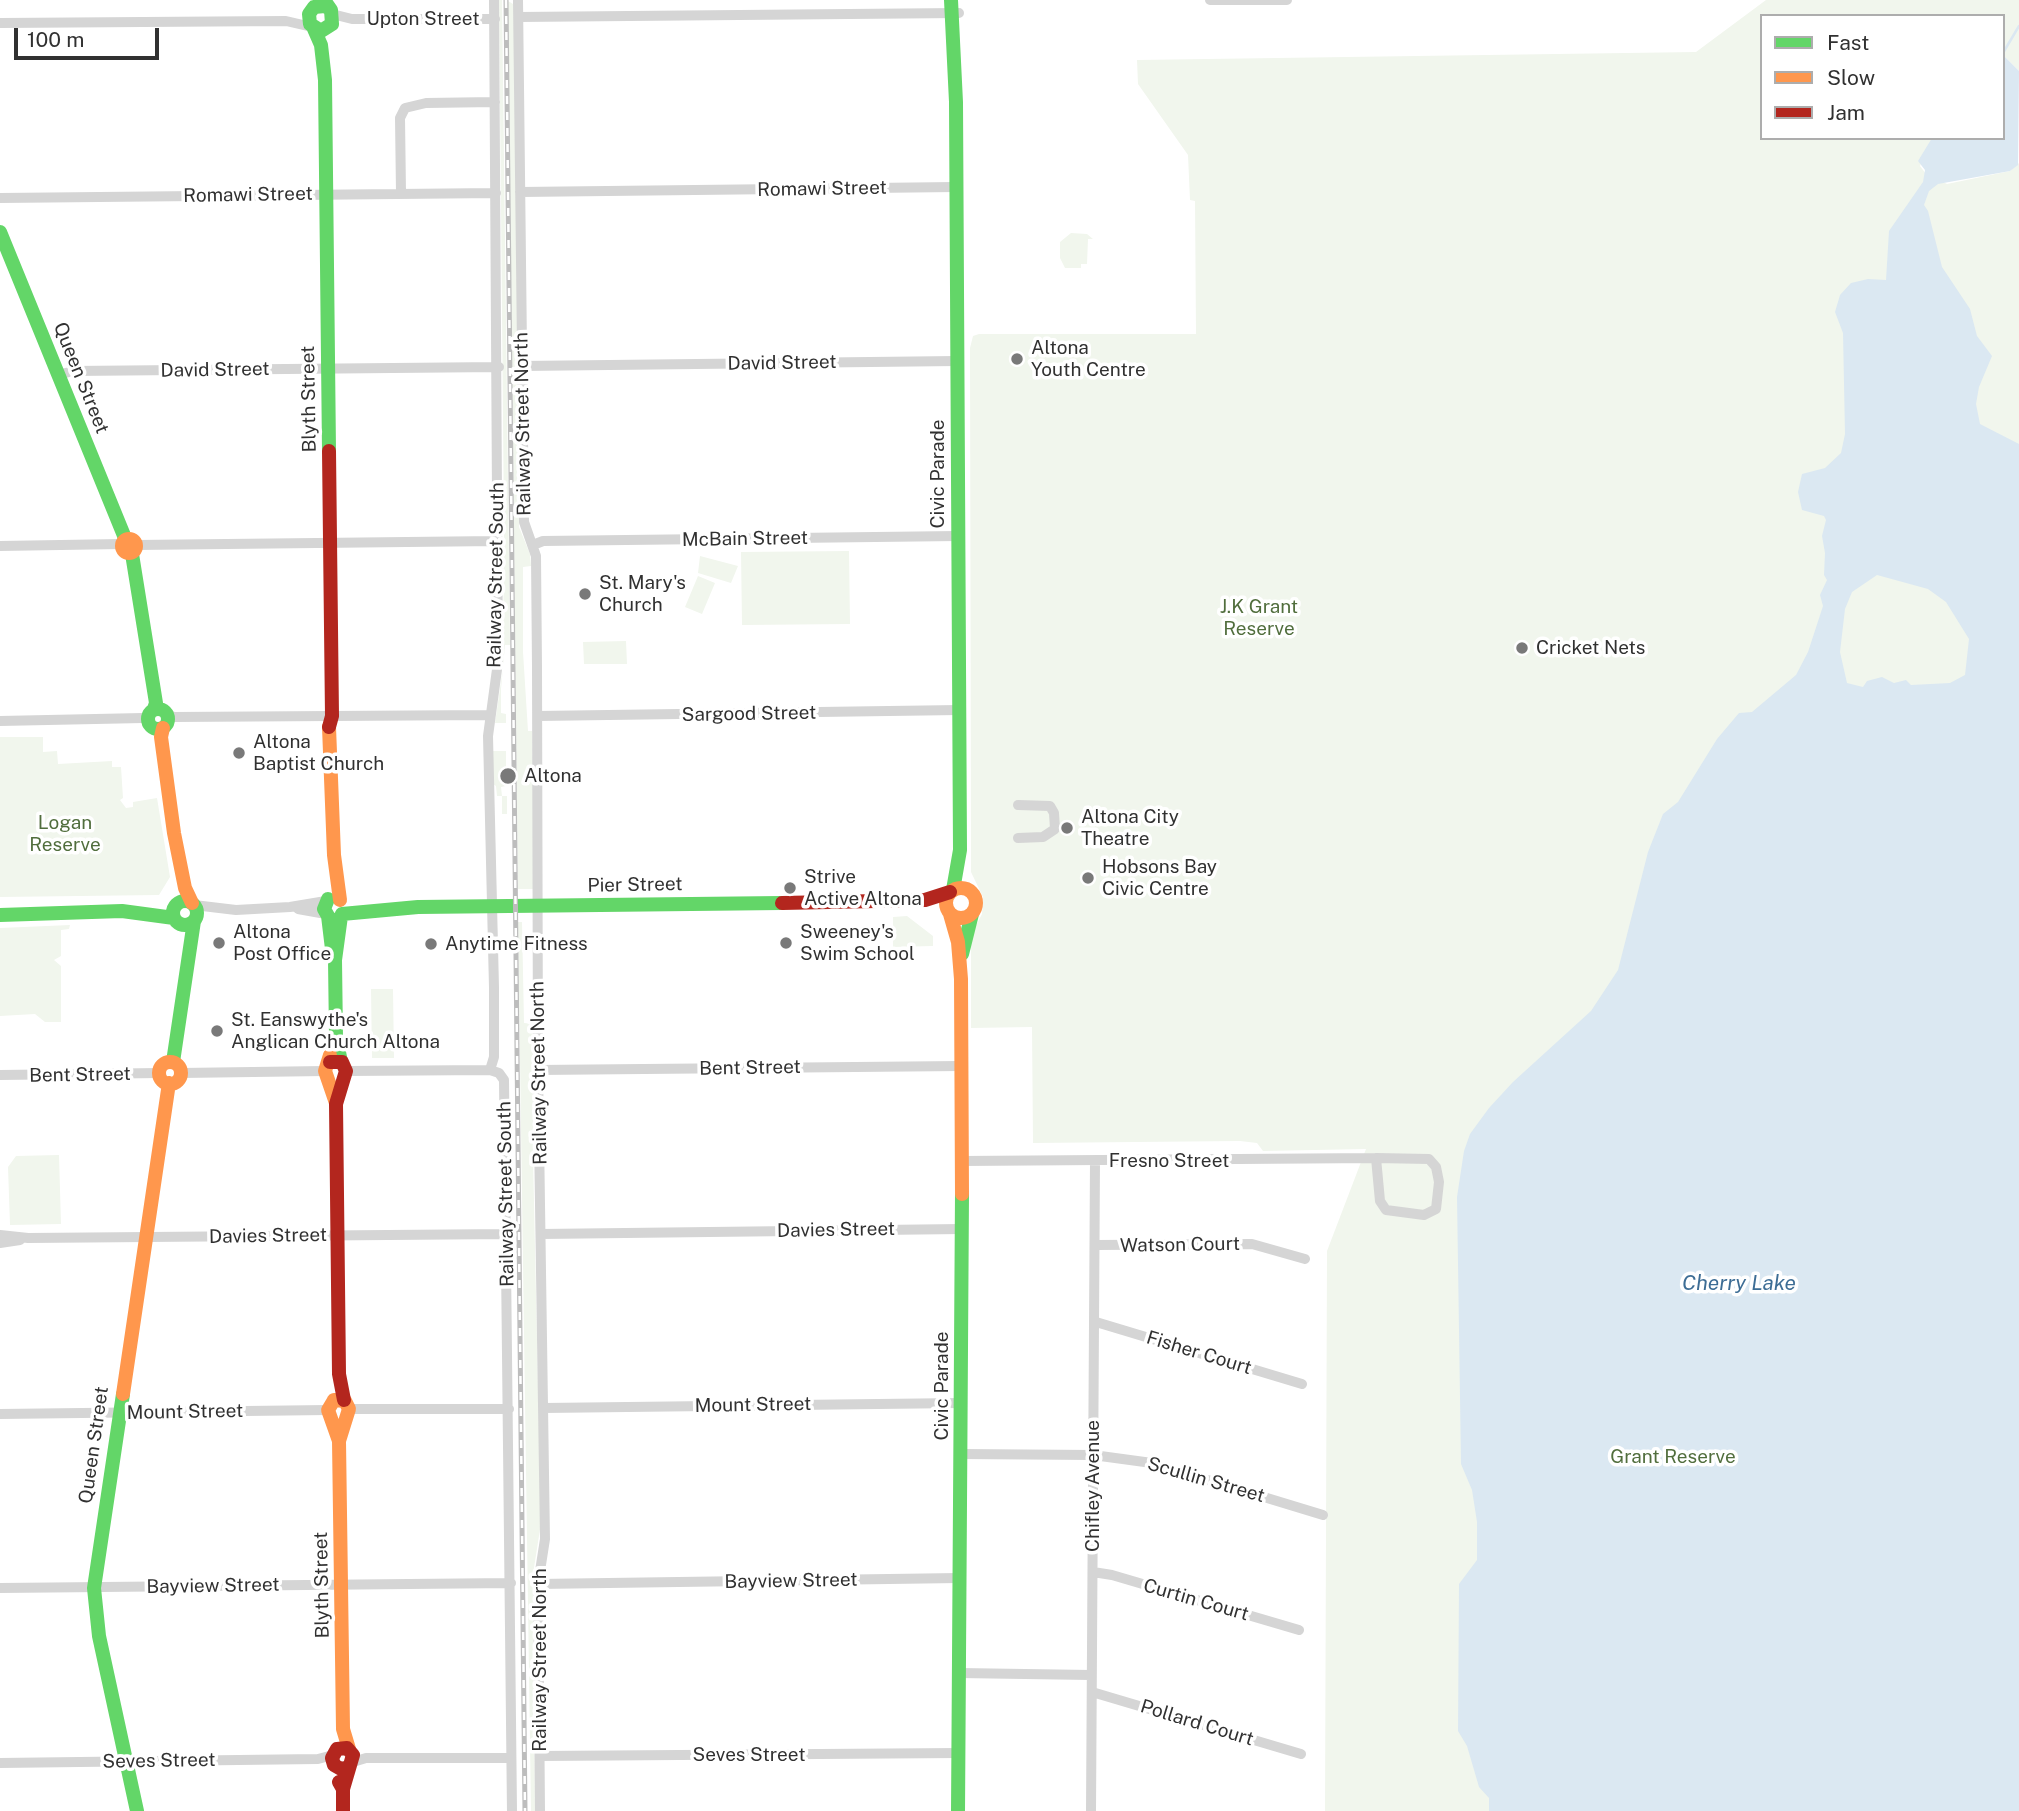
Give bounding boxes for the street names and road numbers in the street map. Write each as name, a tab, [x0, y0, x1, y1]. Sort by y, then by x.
street label: Upton Street	[366, 8, 480, 30]
street label: Romawi Street	[757, 176, 887, 202]
street label: Romawi Street	[183, 182, 313, 208]
street label: Queen Street	[48, 319, 114, 437]
street label: Railway Street North	[510, 332, 536, 516]
street label: Blyth Street	[297, 345, 321, 453]
street label: David Street	[727, 351, 837, 375]
street label: David Street	[160, 358, 270, 382]
street label: Civic Parade	[927, 419, 949, 529]
street label: Railway Street South	[483, 482, 509, 668]
street label: McBain Street	[682, 527, 808, 551]
street label: Sargood Street	[681, 701, 817, 727]
street label: Pier Street	[587, 873, 683, 897]
street label: Railway Street North	[526, 981, 552, 1165]
street label: Bent Street	[699, 1056, 801, 1080]
street label: Bent Street	[29, 1063, 131, 1087]
street label: Railway Street South	[493, 1101, 519, 1287]
street label: Fresno Street	[1109, 1150, 1229, 1172]
street label: Davies Street	[777, 1218, 895, 1242]
street label: Davies Street	[209, 1224, 327, 1248]
street label: Watson Court	[1120, 1233, 1240, 1257]
street label: Fisher Court	[1144, 1326, 1254, 1380]
street label: Civic Parade	[931, 1331, 953, 1441]
street label: Queen Street	[75, 1385, 113, 1505]
street label: Mount Street	[695, 1393, 811, 1417]
street label: Mount Street	[127, 1400, 243, 1424]
street label: Chifley Avenue	[1082, 1420, 1104, 1552]
street label: Scullin Street	[1145, 1452, 1267, 1508]
street label: Blyth Street	[310, 1531, 334, 1639]
street label: Railway Street North	[529, 1568, 551, 1752]
street label: Bayview Street	[724, 1568, 858, 1594]
street label: Bayview Street	[146, 1573, 280, 1599]
street label: Curtin Court	[1141, 1574, 1251, 1626]
street label: Pollard Court	[1138, 1695, 1256, 1751]
street label: Seves Street	[692, 1744, 806, 1766]
street label: Seves Street	[102, 1749, 216, 1773]

